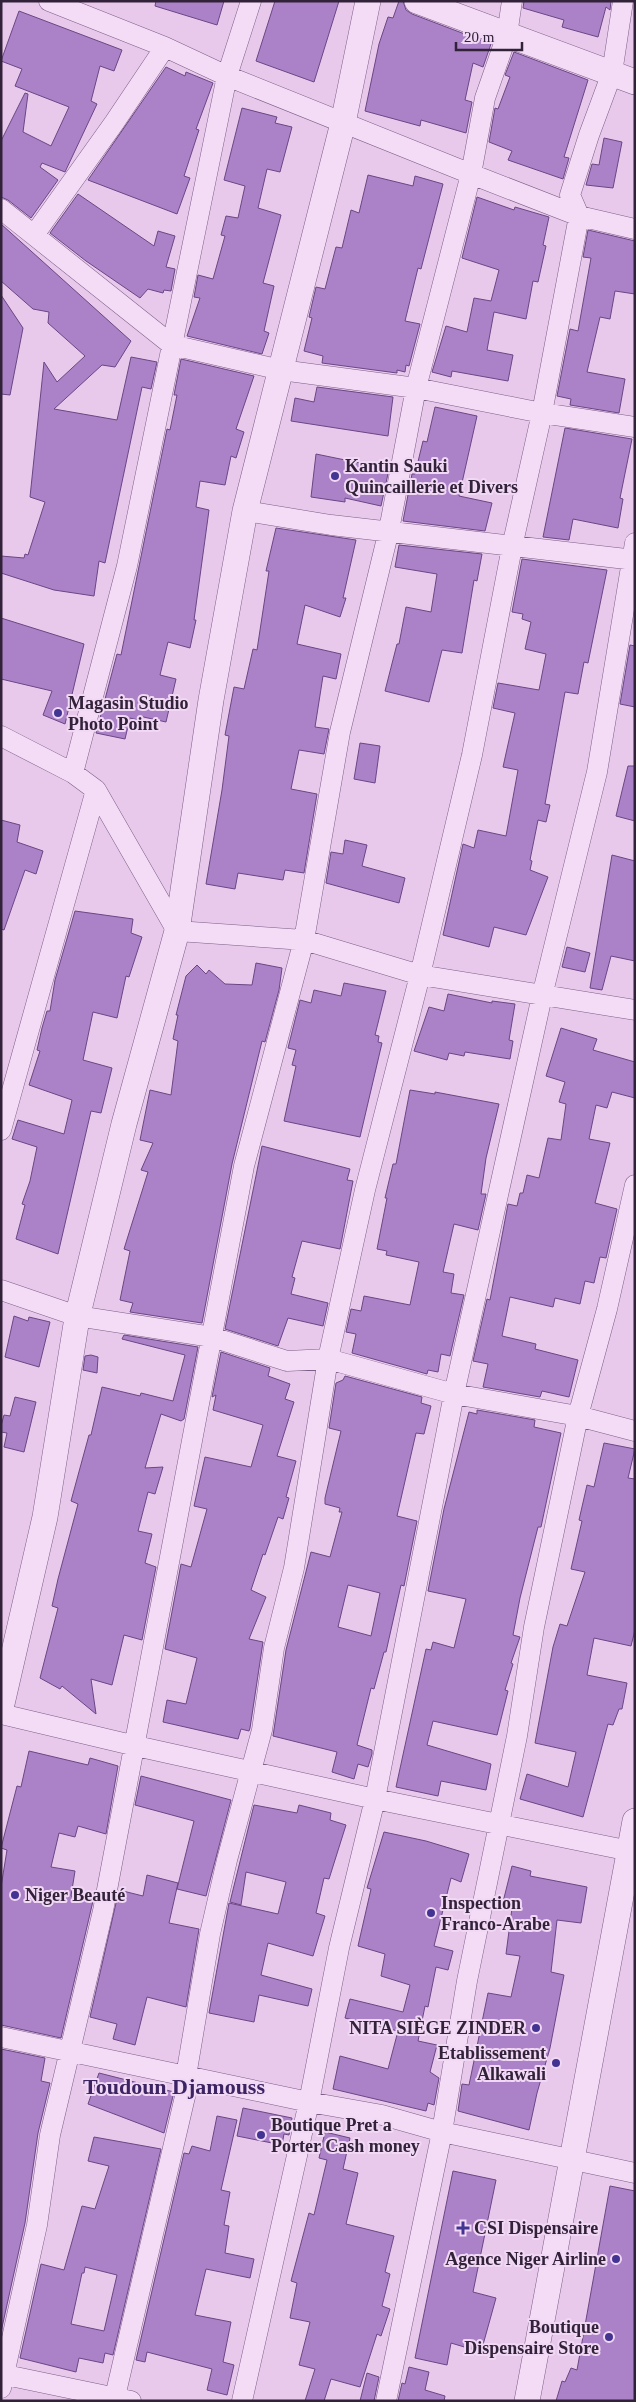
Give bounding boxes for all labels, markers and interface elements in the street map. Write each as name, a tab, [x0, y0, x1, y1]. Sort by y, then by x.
scale bar	[456, 20, 522, 52]
text: 20 m	[464, 29, 495, 45]
place label: Kantin Sauki Quincaillerie et Divers	[345, 456, 518, 497]
marker: Kantin Sauki Quincaillerie et Divers	[329, 470, 341, 482]
place label: Magasin Studio Photo Point	[68, 693, 189, 734]
marker: Magasin Studio Photo Point	[52, 707, 64, 719]
place label: Niger Beauté	[25, 1885, 125, 1905]
marker: Niger Beauté	[9, 1889, 21, 1901]
place label: Inspection Franco-Arabe	[441, 1893, 550, 1934]
marker: Inspection Franco-Arabe	[425, 1907, 437, 1919]
place label: NITA SIÈGE ZINDER	[349, 2017, 527, 2038]
marker: NITA SIÈGE ZINDER	[530, 2022, 542, 2034]
place label: Etablissement Alkawali	[438, 2043, 546, 2084]
marker: Etablissement Alkawali	[550, 2057, 562, 2069]
district label: Toudoun Djamouss	[83, 2074, 265, 2099]
place label: Boutique Pret a Porter Cash money	[271, 2115, 420, 2156]
marker: Boutique Pret a Porter Cash money	[255, 2129, 267, 2141]
place label: CSI Dispensaire	[474, 2218, 598, 2238]
marker: CSI Dispensaire	[456, 2221, 470, 2235]
place label: Agence Niger Airline	[445, 2249, 606, 2269]
marker: Agence Niger Airline	[610, 2253, 622, 2265]
place label: Boutique Dispensaire Store	[464, 2317, 599, 2358]
marker: Boutique Dispensaire Store	[603, 2331, 615, 2343]

